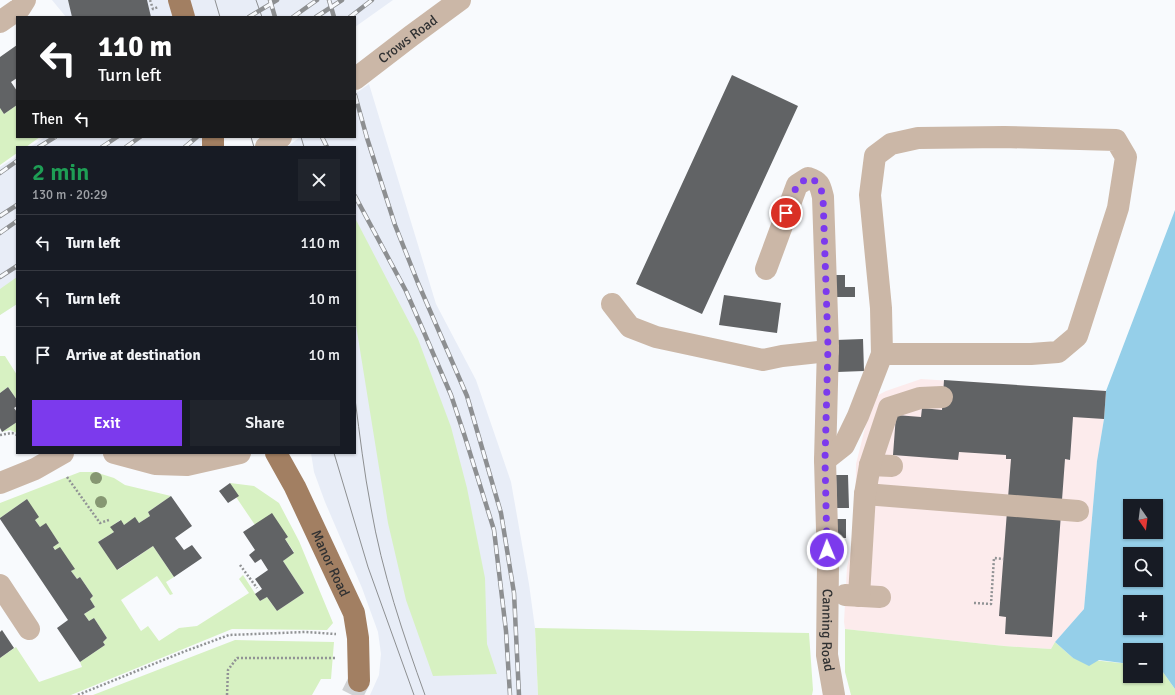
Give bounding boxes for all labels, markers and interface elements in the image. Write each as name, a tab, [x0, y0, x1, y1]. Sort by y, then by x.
street label: Crows Road	[375, 12, 441, 67]
text: 110 m	[98, 30, 172, 64]
icon: left	[32, 32, 84, 84]
text: Turn left	[98, 64, 161, 86]
icon: left	[71, 108, 93, 130]
text: Then	[32, 110, 63, 128]
text: 2 min	[32, 157, 89, 187]
button: close	[298, 159, 340, 201]
text: 130 m · 20:29	[32, 187, 108, 203]
pin	[769, 196, 803, 230]
icon: arrive	[775, 202, 797, 224]
icon: left	[32, 232, 54, 254]
text: Turn left	[66, 234, 120, 252]
text: 110 m	[300, 234, 340, 252]
icon: left	[32, 288, 54, 310]
text: Turn left	[66, 290, 120, 308]
text: 10 m	[309, 290, 340, 308]
icon: arrive	[32, 344, 54, 366]
text: Arrive at destination	[66, 346, 201, 364]
text: 10 m	[309, 346, 340, 364]
button: Exit	[32, 400, 182, 446]
button: Share	[190, 400, 340, 446]
north arrow	[1123, 499, 1163, 539]
map controls	[1123, 499, 1163, 683]
street label: Manor Road	[307, 527, 353, 599]
position arrow	[806, 529, 848, 571]
button: search	[1123, 547, 1163, 587]
street label: Canning Road	[818, 589, 838, 673]
button: +	[1123, 595, 1163, 635]
button: −	[1123, 643, 1163, 683]

